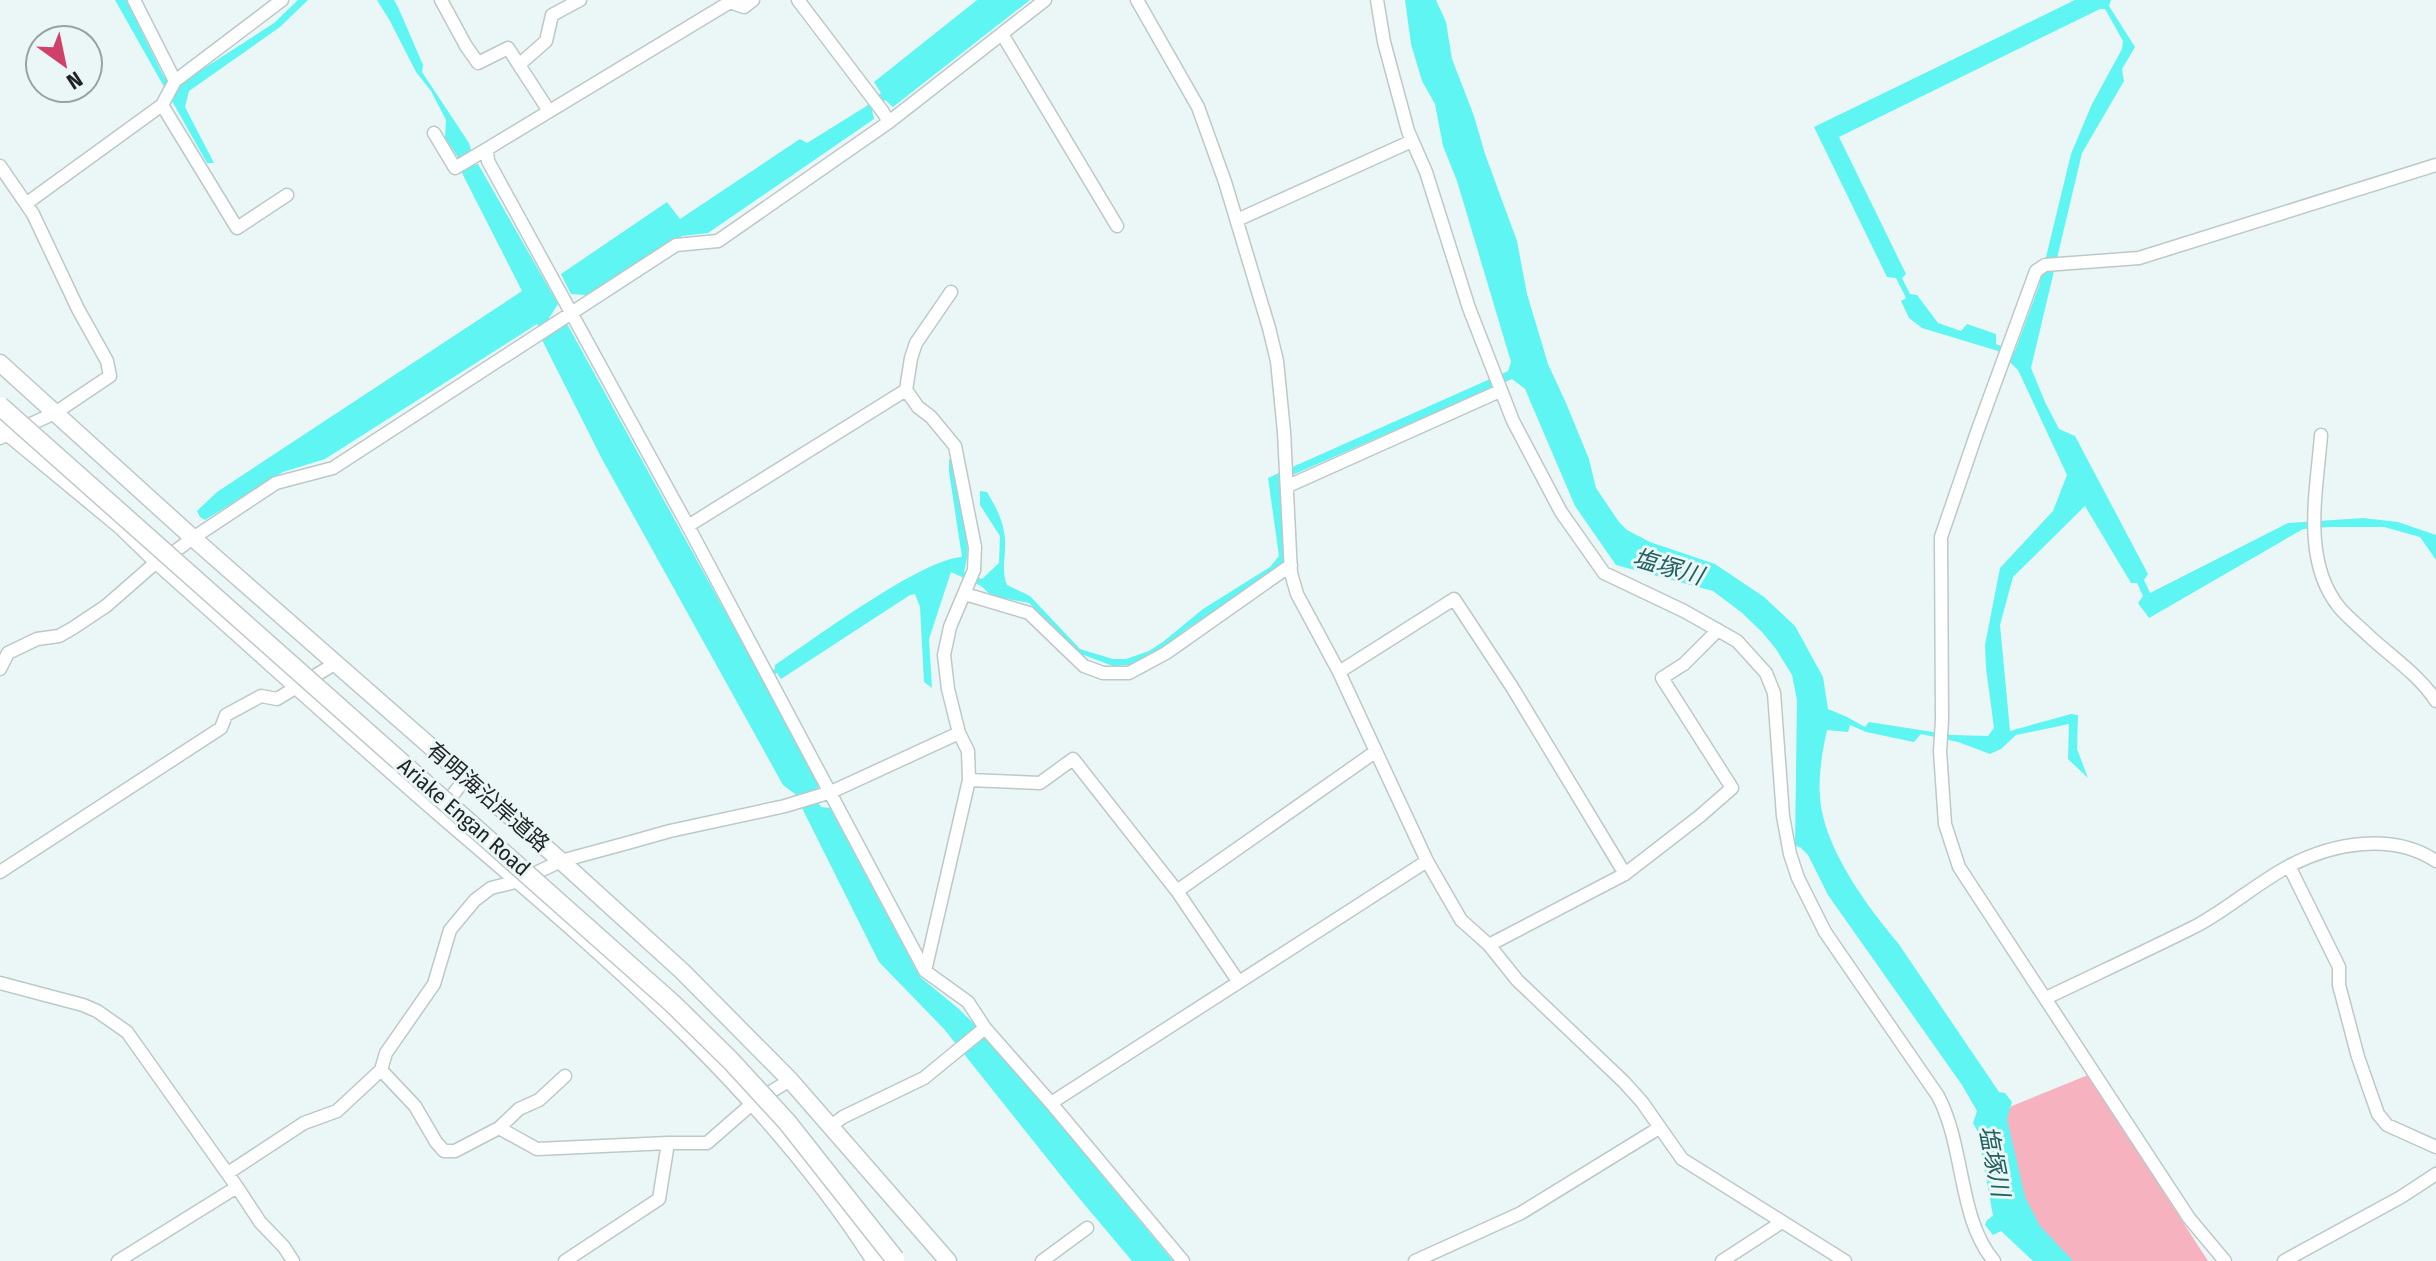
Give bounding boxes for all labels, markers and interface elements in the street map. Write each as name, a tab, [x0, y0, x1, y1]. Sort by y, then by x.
north arrow	[24, 24, 104, 104]
text: N	[62, 65, 88, 95]
water label: 塩塚川	[1630, 544, 1709, 591]
street label: 有明海沿岸道路	[421, 736, 555, 858]
street label: Ariake Engan Road	[392, 752, 536, 882]
water label: 塩塚川	[1973, 1123, 2015, 1202]

